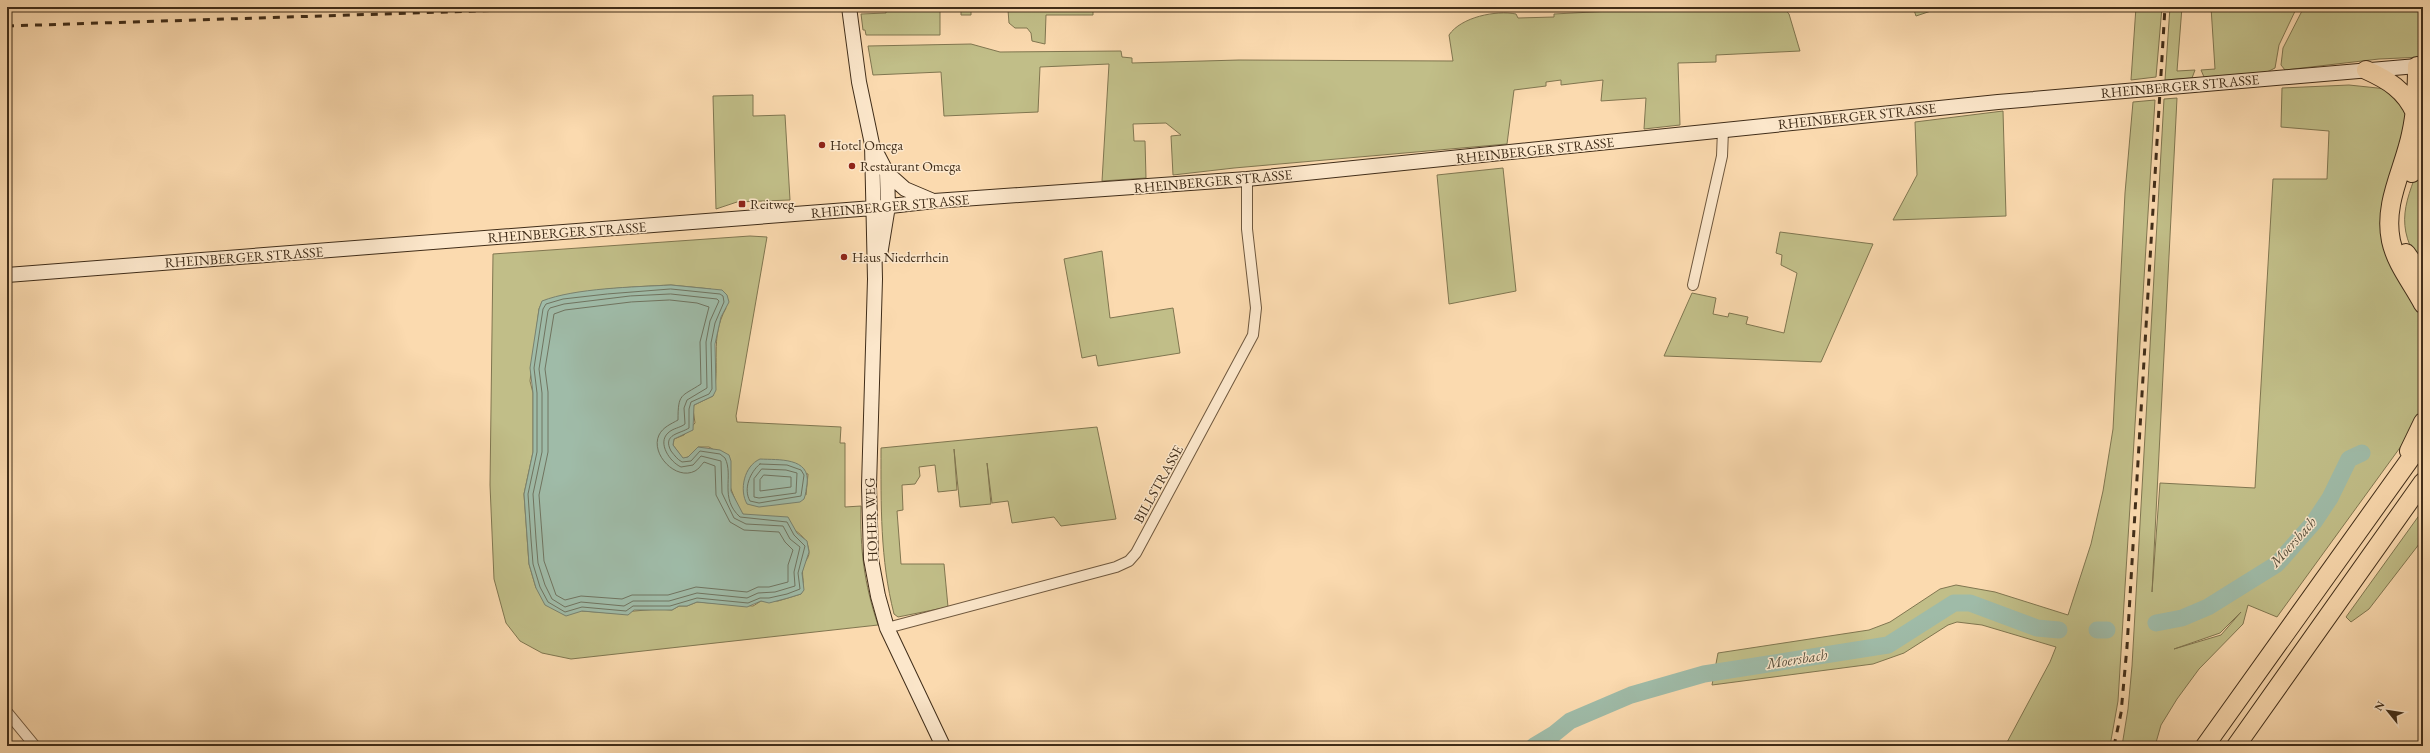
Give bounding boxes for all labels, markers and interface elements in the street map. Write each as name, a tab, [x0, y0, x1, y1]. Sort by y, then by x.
street label: RHEINBERGER STRASSE	[2100, 70, 2260, 102]
street label: RHEINBERGER STRASSE	[1777, 99, 1937, 133]
street label: RHEINBERGER STRASSE	[1455, 133, 1615, 167]
place label: Hotel Omega	[830, 136, 903, 154]
marker: Hotel Omega	[817, 140, 827, 150]
place label: Restaurant Omega	[860, 157, 961, 175]
marker: Restaurant Omega	[847, 161, 857, 171]
street label: RHEINBERGER STRASSE	[1133, 165, 1293, 197]
street label: RHEINBERGER STRASSE	[810, 190, 970, 222]
place label: Reitweg	[750, 195, 795, 213]
marker: Reitweg	[737, 199, 747, 209]
street label: RHEINBERGER STRASSE	[487, 217, 647, 247]
street label: RHEINBERGER STRASSE	[164, 242, 324, 272]
place label: Haus Niederrhein	[852, 248, 949, 266]
marker: Haus Niederrhein	[839, 252, 849, 262]
street label: BILLSTRASSE	[1129, 442, 1187, 526]
street label: HOHER WEG	[861, 477, 881, 563]
water label: Moersbach	[2264, 512, 2321, 571]
water label: Moersbach	[1764, 644, 1829, 673]
north arrow	[2368, 691, 2408, 731]
text: N	[2371, 699, 2388, 713]

